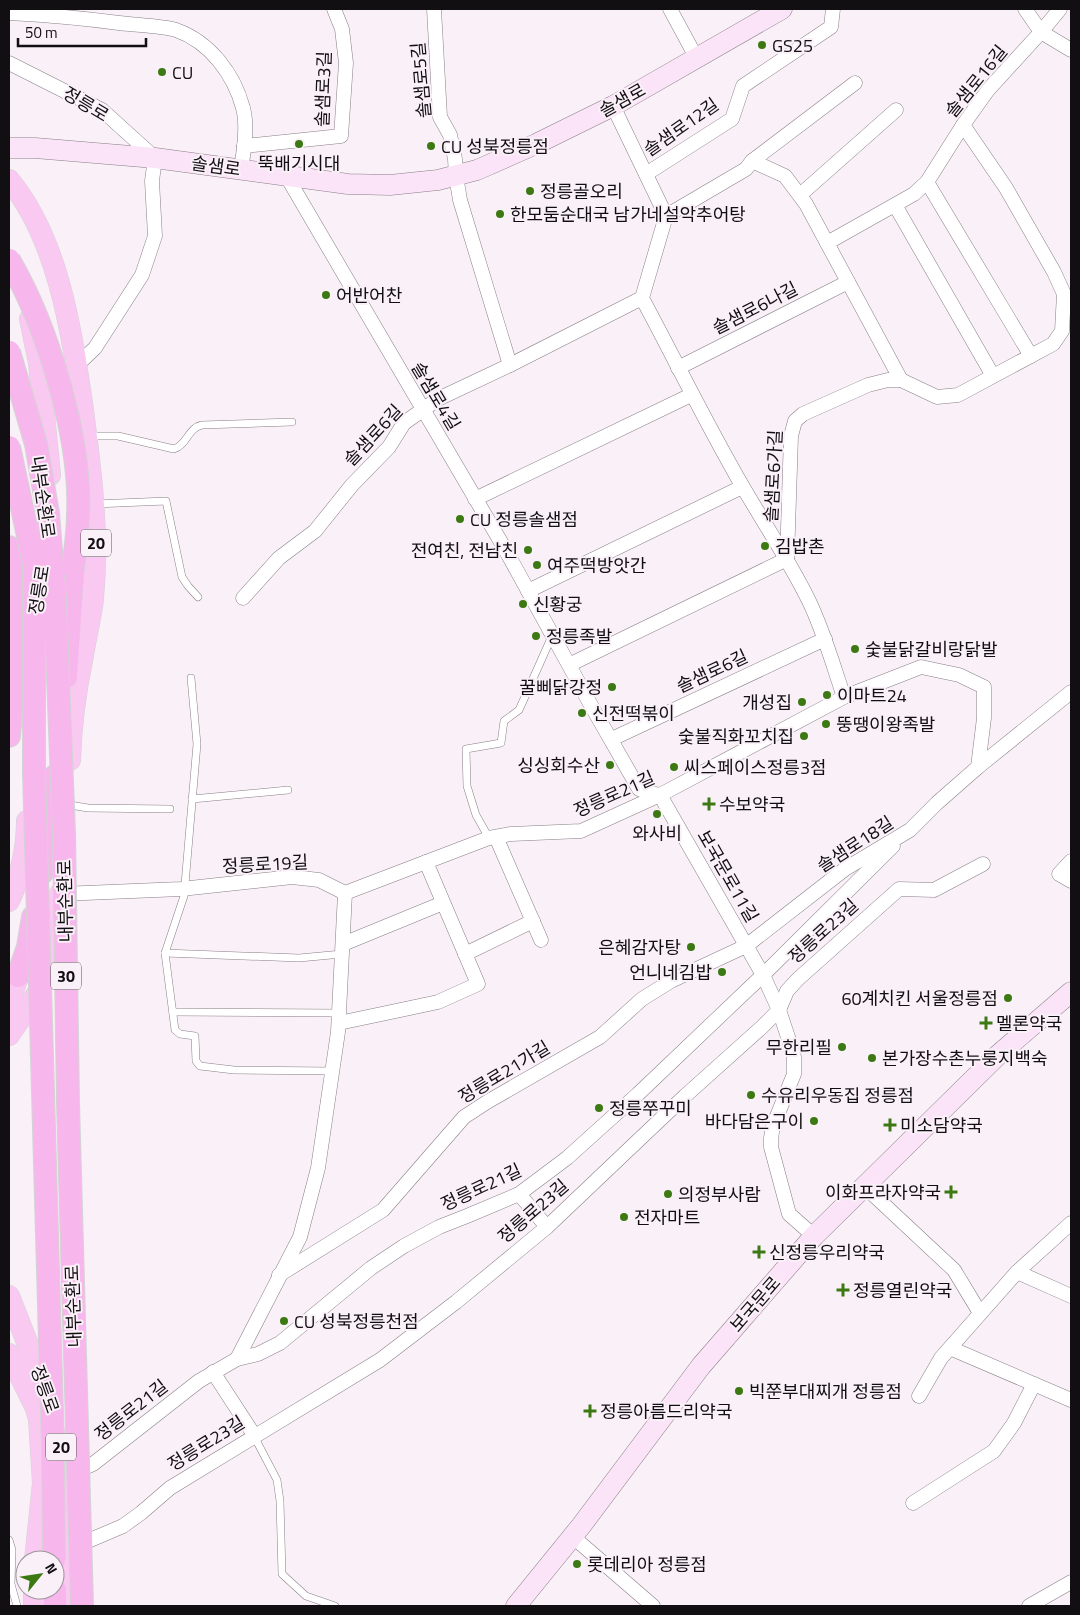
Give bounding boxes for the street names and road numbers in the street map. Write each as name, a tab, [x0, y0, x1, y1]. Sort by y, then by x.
street label: 솔샘로16길	[938, 39, 1014, 123]
street label: 솔샘로5길	[404, 41, 438, 119]
street label: 솔샘로3길	[308, 50, 338, 128]
street label: 솔샘로	[594, 76, 650, 124]
street label: 정릉로	[58, 80, 114, 128]
street label: 솔샘로12길	[638, 91, 724, 163]
street label: 솔샘로	[190, 149, 242, 183]
street label: 솔샘로6나길	[707, 275, 803, 341]
street label: 솔샘로4길	[405, 356, 467, 436]
street label: 솔샘로6길	[337, 398, 409, 472]
street label: 솔샘로6가길	[757, 429, 789, 523]
street label: 내부순환로	[24, 454, 62, 540]
road number: 20	[81, 530, 111, 556]
street label: 정릉로	[22, 563, 56, 617]
street label: 솔샘로6길	[672, 643, 752, 699]
street label: 정릉로21길	[569, 764, 659, 824]
street label: 솔샘로18길	[811, 809, 899, 879]
street label: 보국문로11길	[691, 825, 765, 927]
street label: 정릉로19길	[221, 848, 309, 880]
street label: 내부순환로	[51, 859, 79, 943]
street label: 정릉로23길	[782, 892, 864, 970]
road number: 30	[51, 962, 81, 989]
street label: 정릉로21가길	[453, 1034, 555, 1110]
street label: 정릉로21길	[436, 1157, 526, 1217]
street label: 정릉로23길	[492, 1172, 574, 1250]
street label: 내부순환로	[58, 1264, 88, 1348]
street label: 보국문로	[723, 1270, 787, 1338]
street label: 정릉로	[24, 1361, 66, 1417]
street label: 정릉로21길	[89, 1373, 173, 1447]
street label: 정릉로23길	[162, 1409, 250, 1477]
road number: 20	[46, 1434, 76, 1460]

